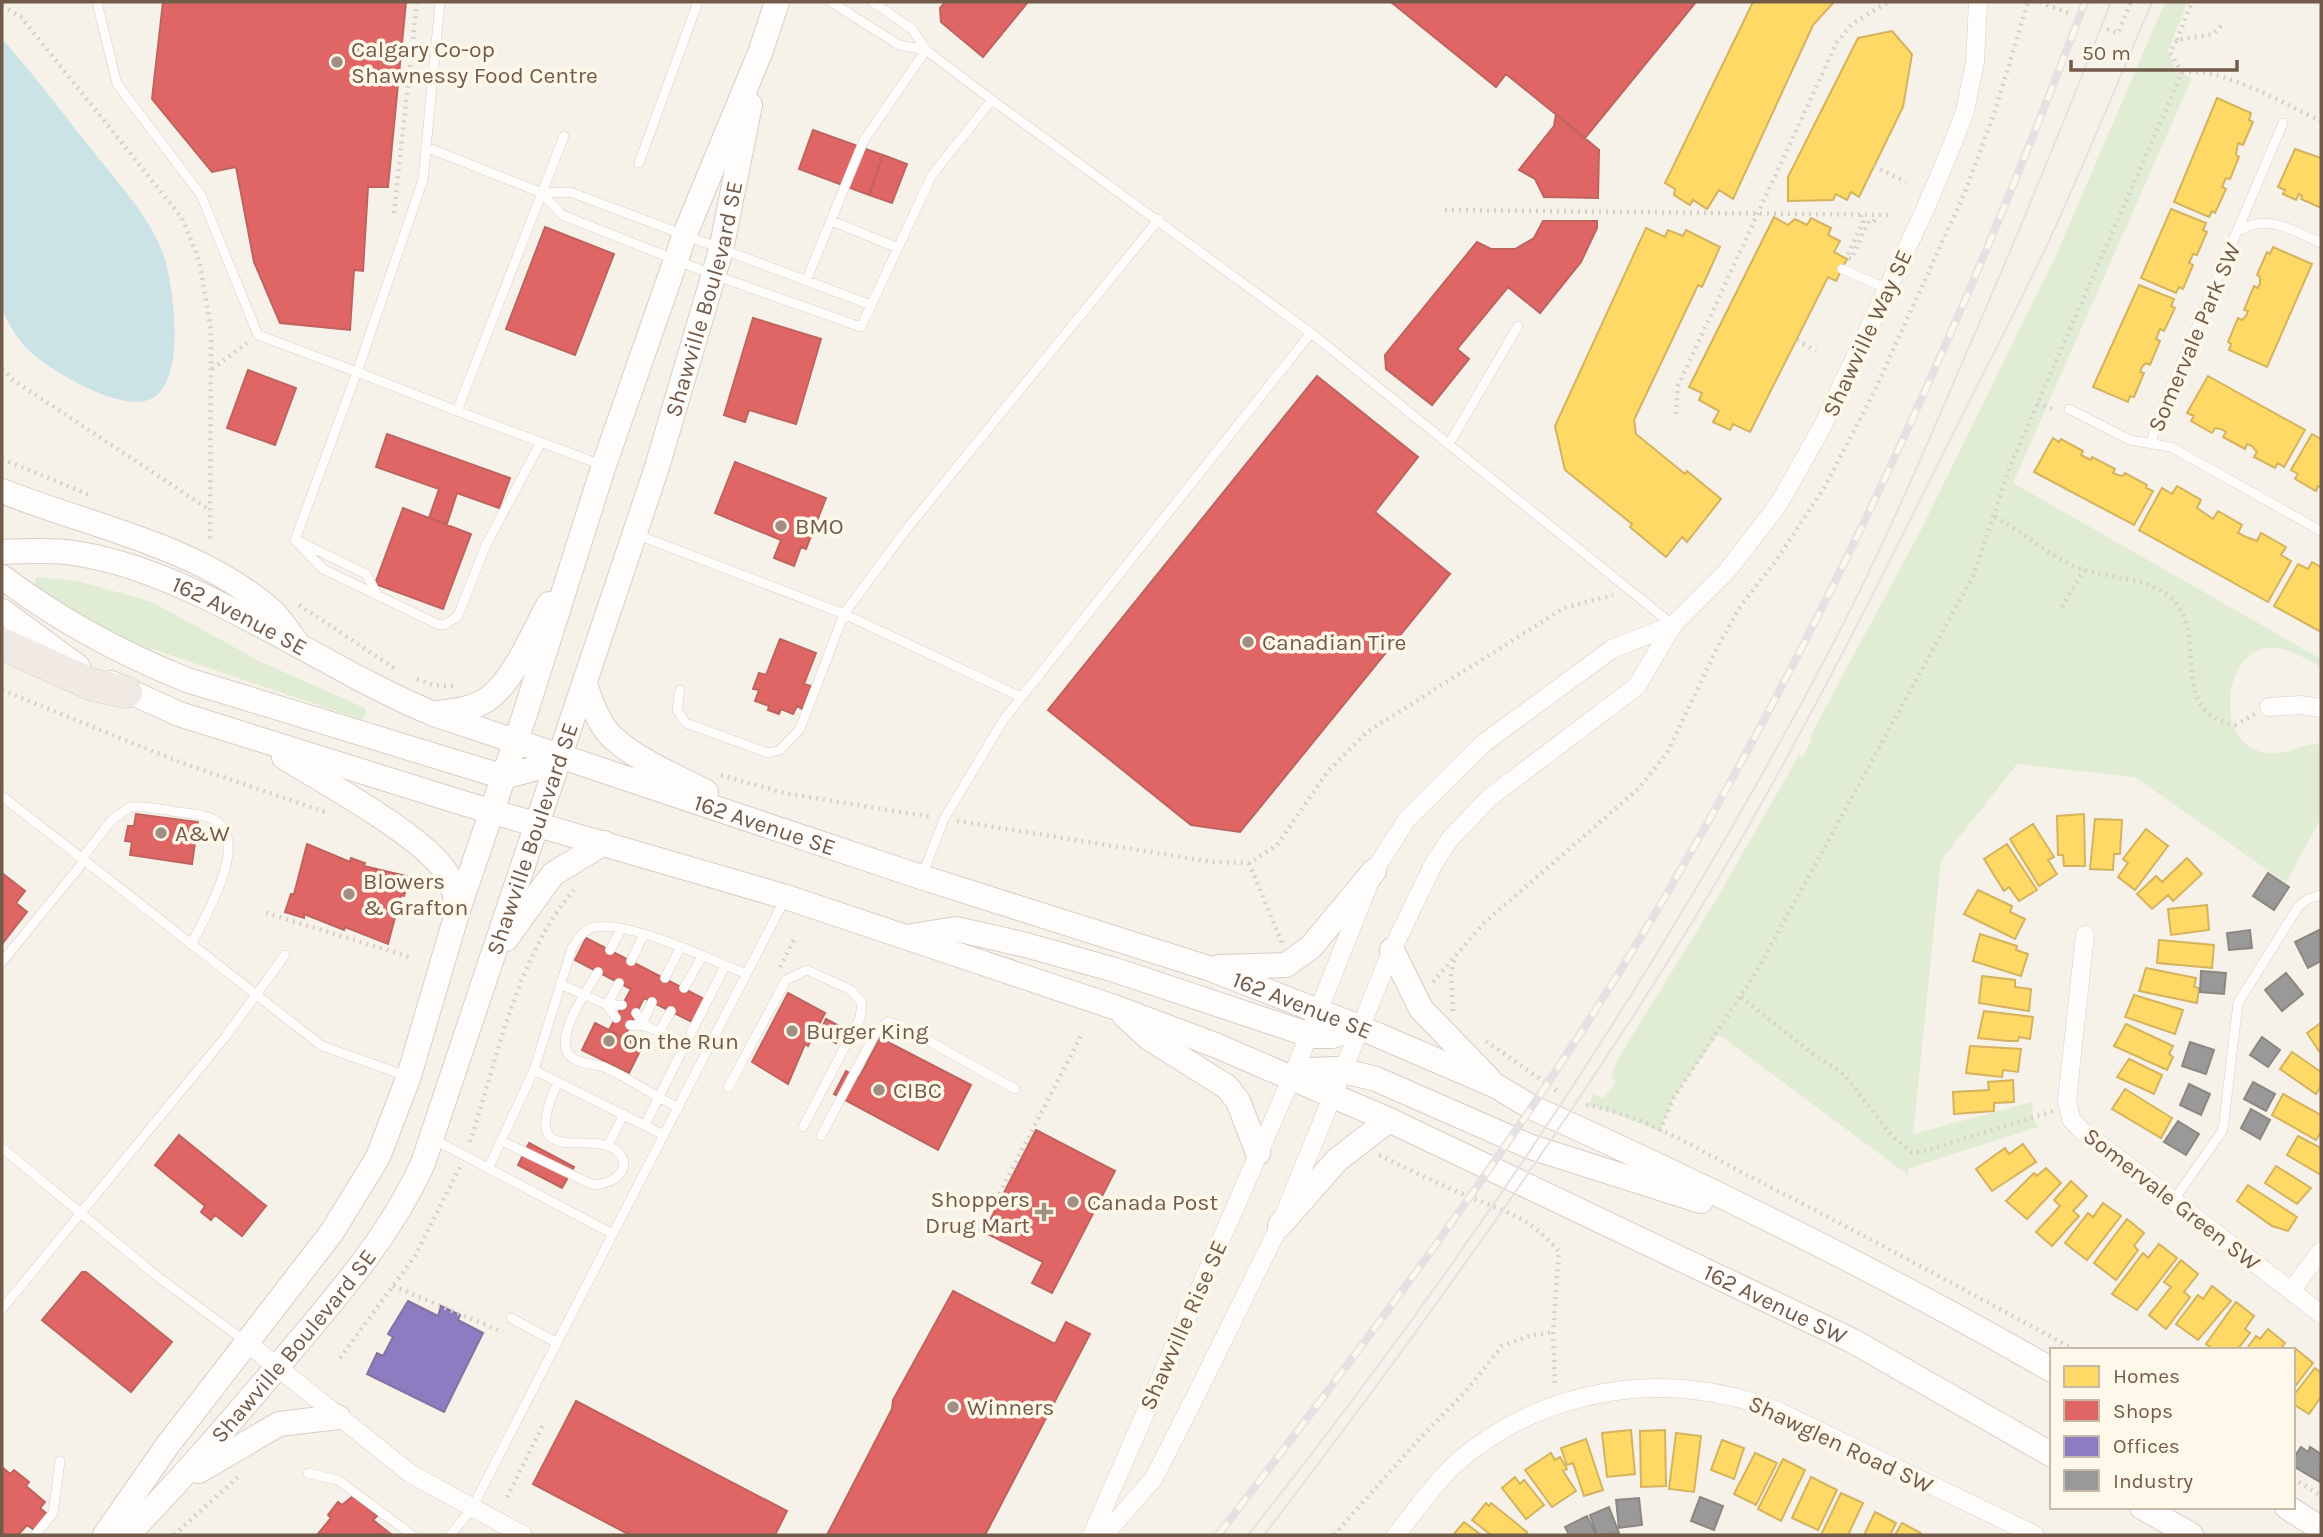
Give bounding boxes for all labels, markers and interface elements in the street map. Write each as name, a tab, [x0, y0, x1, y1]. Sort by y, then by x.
scale bar	[2071, 28, 2237, 72]
place label: Calgary Co-op Shawnessy Food Centre	[351, 36, 598, 89]
text: 50 m	[2082, 41, 2131, 65]
marker: Calgary Co-op Shawnessy Food Centre	[329, 54, 345, 70]
street label: Shawville Boulevard SE	[660, 179, 748, 420]
street label: Somervale Park SW	[2142, 238, 2247, 436]
street label: Shawville Way SE	[1817, 245, 1918, 421]
place label: BMO	[795, 513, 844, 540]
marker: BMO	[773, 518, 789, 534]
street label: 162 Avenue SE	[168, 571, 312, 662]
place label: Canadian Tire	[1262, 629, 1406, 656]
marker: Canadian Tire	[1240, 634, 1256, 650]
street label: Shawville Boulevard SE	[481, 719, 584, 959]
street label: 162 Avenue SE	[690, 789, 839, 861]
place label: A&W	[175, 820, 230, 847]
marker: A&W	[153, 825, 169, 841]
place label: Blowers & Grafton	[363, 868, 468, 921]
marker: Blowers & Grafton	[341, 886, 357, 902]
street label: 162 Avenue SE	[1228, 966, 1376, 1045]
place label: Burger King	[806, 1018, 928, 1045]
marker: Burger King	[784, 1023, 800, 1039]
place label: On the Run	[623, 1028, 739, 1055]
marker: On the Run	[601, 1033, 617, 1049]
place label: CIBC	[893, 1077, 942, 1104]
marker: CIBC	[871, 1082, 887, 1098]
street label: Somervale Green SW	[2078, 1122, 2266, 1277]
place label: Shoppers Drug Mart	[925, 1186, 1030, 1239]
place label: Canada Post	[1087, 1189, 1218, 1216]
marker: Canada Post	[1065, 1194, 1081, 1210]
marker: Shoppers Drug Mart	[1036, 1204, 1052, 1220]
street label: Shawville Rise SE	[1134, 1236, 1233, 1414]
street label: Shawville Boulevard SE	[205, 1244, 382, 1448]
street label: 162 Avenue SW	[1699, 1259, 1851, 1350]
legend	[2050, 1348, 2295, 1509]
text: Homes	[2113, 1364, 2180, 1388]
street label: Shawglen Road SW	[1744, 1390, 1938, 1499]
place label: Winners	[967, 1394, 1054, 1421]
marker: Winners	[945, 1399, 961, 1415]
text: Shops	[2113, 1399, 2173, 1423]
text: Offices	[2113, 1434, 2180, 1458]
text: Industry	[2113, 1469, 2193, 1493]

